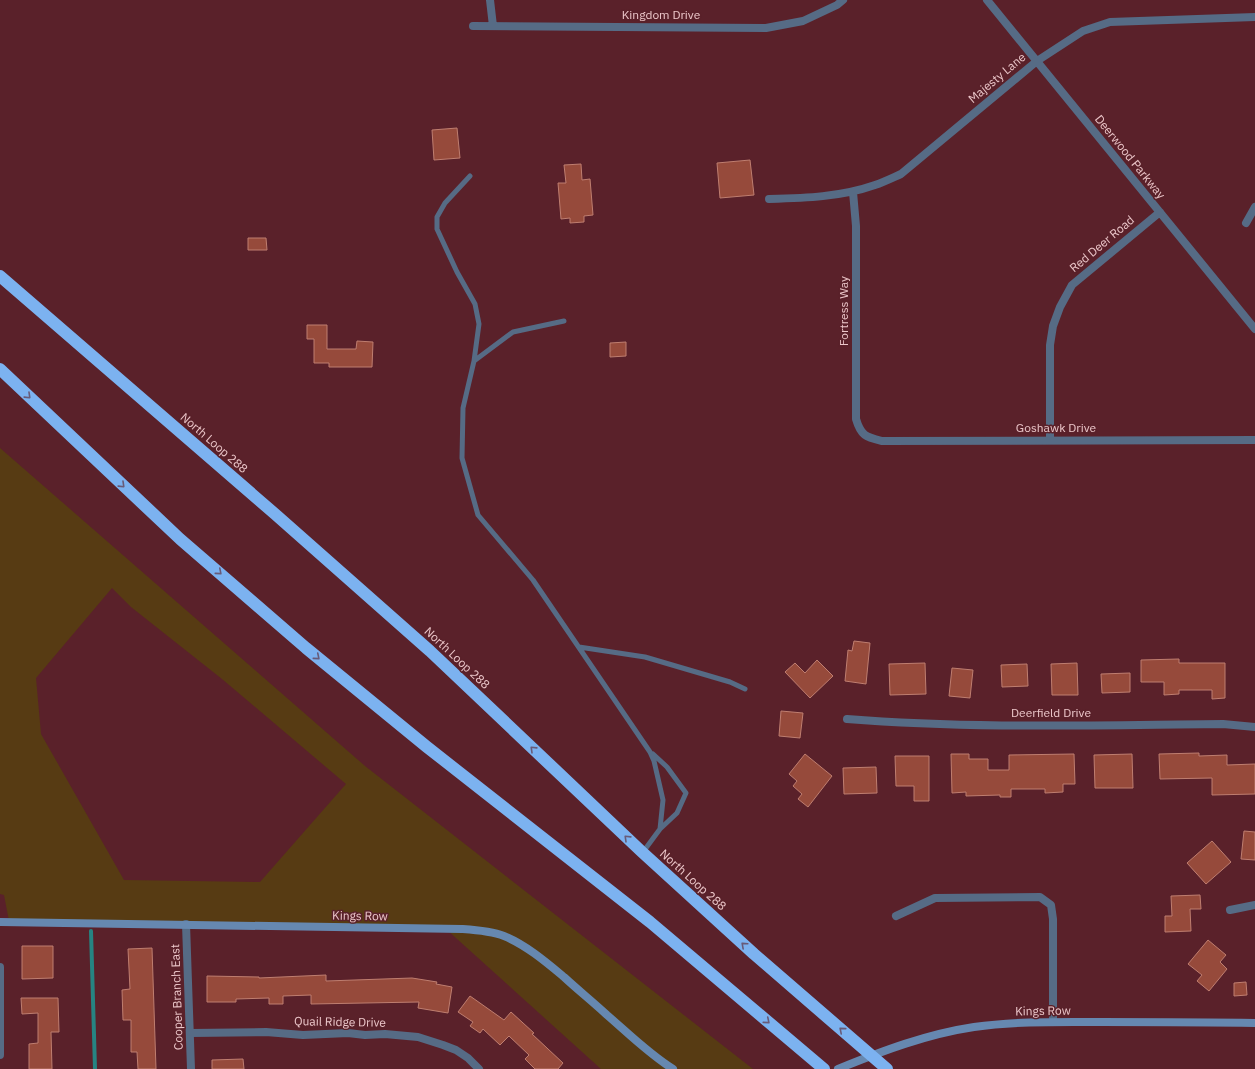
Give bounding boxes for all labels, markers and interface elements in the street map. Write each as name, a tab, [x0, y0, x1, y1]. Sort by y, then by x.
street label: Kingdom Drive	[622, 7, 701, 22]
street label: Majesty Lane	[965, 49, 1029, 106]
street label: Deerwood Parkway	[1092, 112, 1169, 202]
street label: Red Deer Road	[1066, 212, 1137, 275]
street label: Fortress Way	[836, 276, 851, 346]
one-way arrow	[23, 391, 31, 398]
street label: North Loop 288	[178, 409, 251, 476]
street label: Goshawk Drive	[1016, 420, 1097, 435]
one-way arrow	[117, 480, 125, 488]
one-way arrow	[214, 568, 221, 575]
street label: North Loop 288	[421, 623, 493, 692]
one-way arrow	[313, 653, 320, 660]
street label: Deerfield Drive	[1011, 705, 1091, 720]
one-way arrow	[530, 746, 538, 753]
one-way arrow	[624, 835, 632, 843]
street label: North Loop 288	[657, 846, 730, 913]
street label: Kings Row	[332, 908, 388, 923]
one-way arrow	[741, 942, 748, 949]
street label: Cooper Branch East	[167, 944, 186, 1050]
street label: Kings Row	[1015, 1003, 1071, 1018]
street label: Quail Ridge Drive	[294, 1013, 387, 1030]
one-way arrow	[762, 1017, 770, 1024]
one-way arrow	[839, 1028, 846, 1035]

